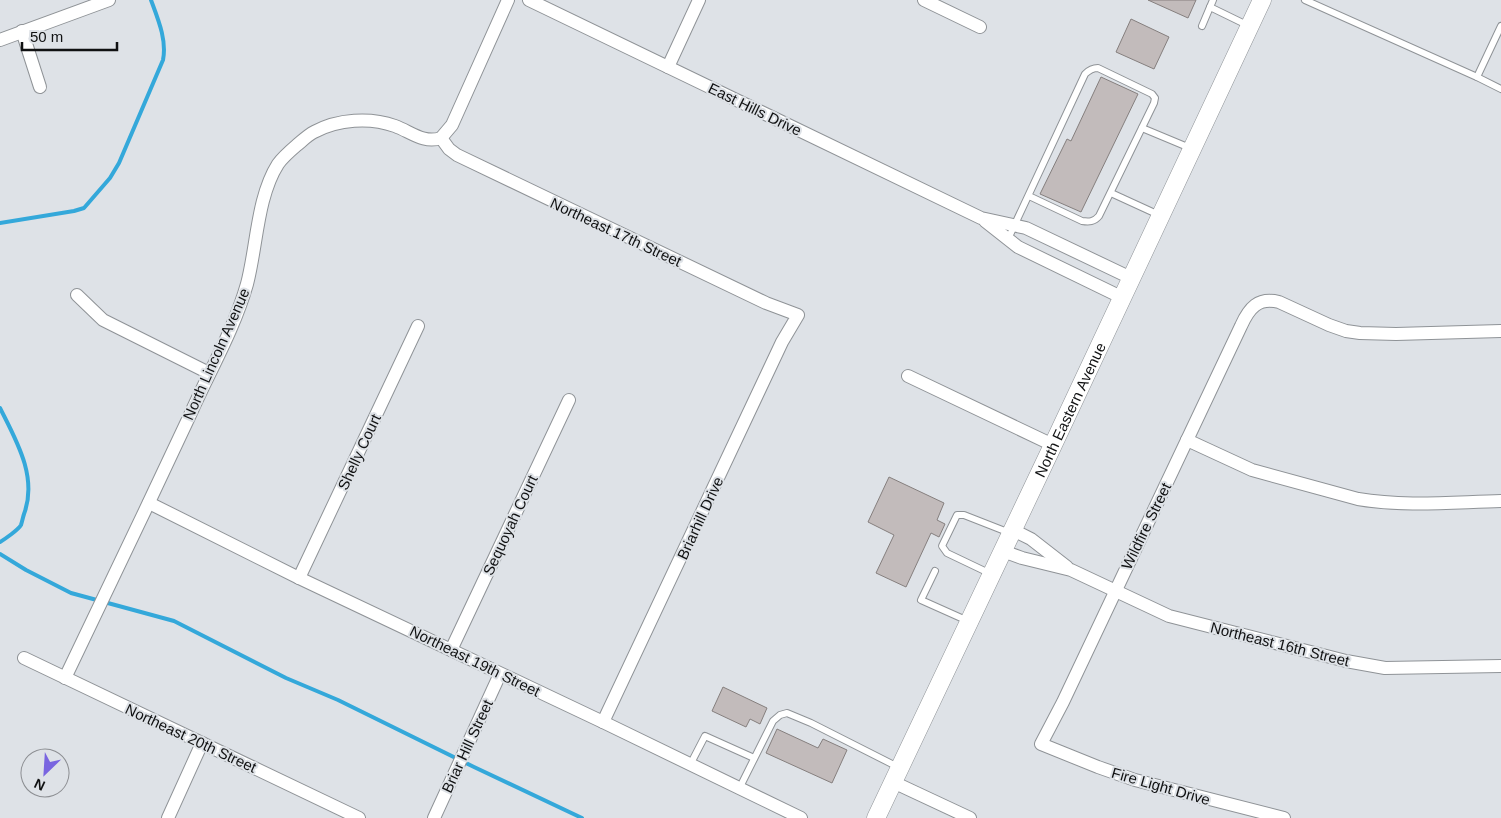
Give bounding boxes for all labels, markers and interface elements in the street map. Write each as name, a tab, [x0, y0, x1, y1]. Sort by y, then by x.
scale bar	[22, 20, 118, 52]
text: 50 m	[30, 28, 63, 45]
street label: East Hills Drive	[706, 79, 804, 139]
street label: Northeast 17th Street	[548, 194, 685, 270]
street label: North Lincoln Avenue	[179, 286, 253, 422]
street label: North Eastern Avenue	[1031, 340, 1108, 479]
street label: Shelly Court	[334, 411, 384, 493]
street label: Sequoyah Court	[479, 472, 541, 578]
street label: Briarhill Drive	[673, 474, 727, 562]
street label: Wildfire Street	[1118, 479, 1175, 572]
street label: Northeast 16th Street	[1209, 619, 1352, 670]
street label: Northeast 19th Street	[407, 622, 544, 700]
street label: Briar Hill Street	[438, 696, 496, 795]
street label: Northeast 20th Street	[123, 700, 260, 776]
north arrow	[20, 748, 70, 798]
street label: Fire Light Drive	[1110, 764, 1212, 808]
text: N	[32, 775, 47, 794]

